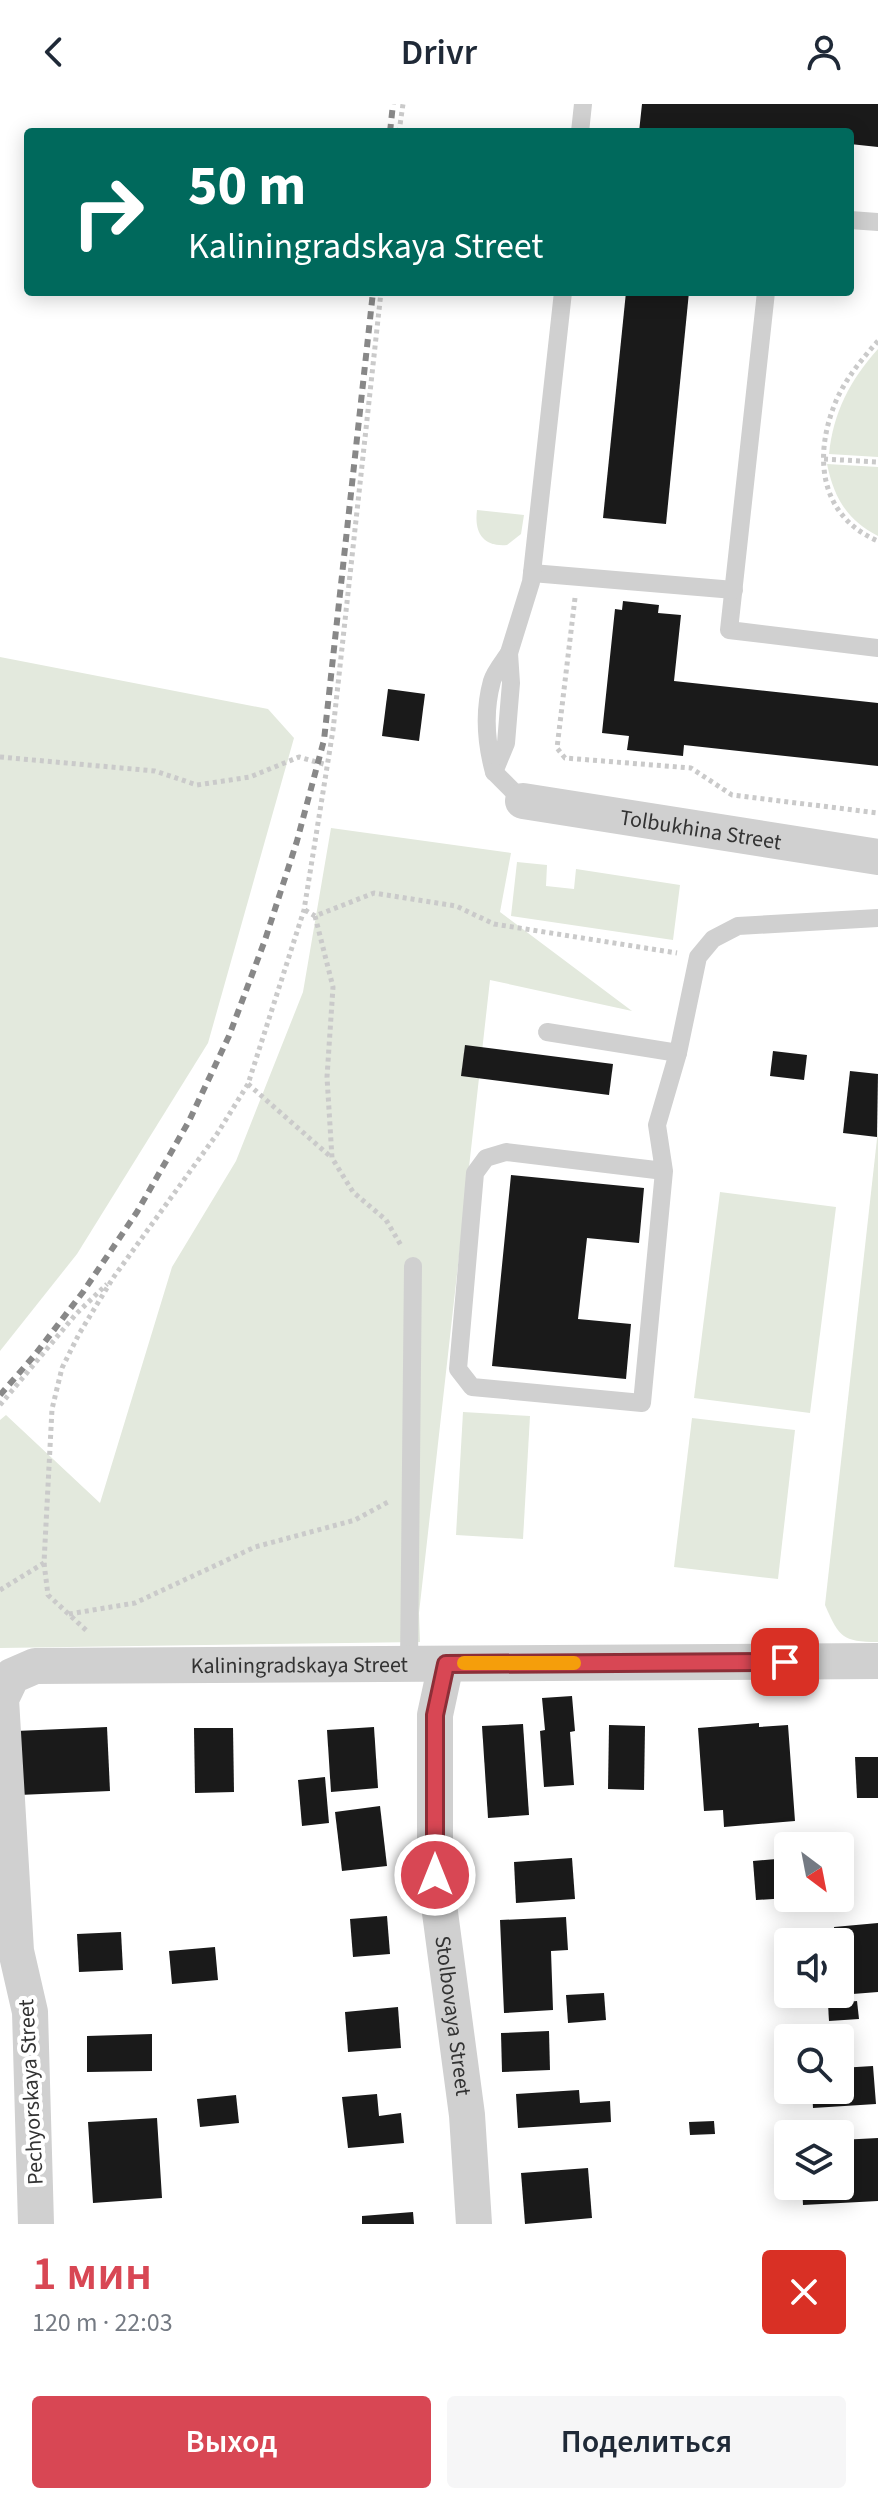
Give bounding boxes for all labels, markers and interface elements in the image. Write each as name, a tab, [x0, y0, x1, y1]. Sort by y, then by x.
text: Drivr	[401, 27, 477, 78]
icon: back	[32, 30, 76, 74]
icon: person	[802, 30, 846, 74]
text: 50 m	[188, 147, 306, 226]
icon: right	[56, 160, 160, 264]
text: Kaliningradskaya Street	[188, 221, 544, 272]
street label: Tolbukhina Street	[618, 802, 784, 859]
pin	[751, 1628, 819, 1696]
icon: arrive	[763, 1640, 807, 1684]
street label: Kaliningradskaya Street	[191, 1649, 409, 1682]
north arrow	[774, 1832, 854, 1912]
map controls	[774, 1832, 854, 2200]
position arrow	[393, 1833, 477, 1917]
button: sound	[774, 1928, 854, 2008]
street label: Stolbovaya Street	[426, 1934, 479, 2098]
street label: Pechyorskaya Street	[10, 1998, 52, 2186]
button: search	[774, 2024, 854, 2104]
button: layers	[774, 2120, 854, 2200]
text: 1 мин	[32, 2240, 152, 2308]
button: close	[762, 2250, 846, 2334]
text: 120 m · 22:03	[32, 2304, 173, 2341]
button: Выход	[32, 2396, 431, 2488]
button: Поделиться	[447, 2396, 846, 2488]

